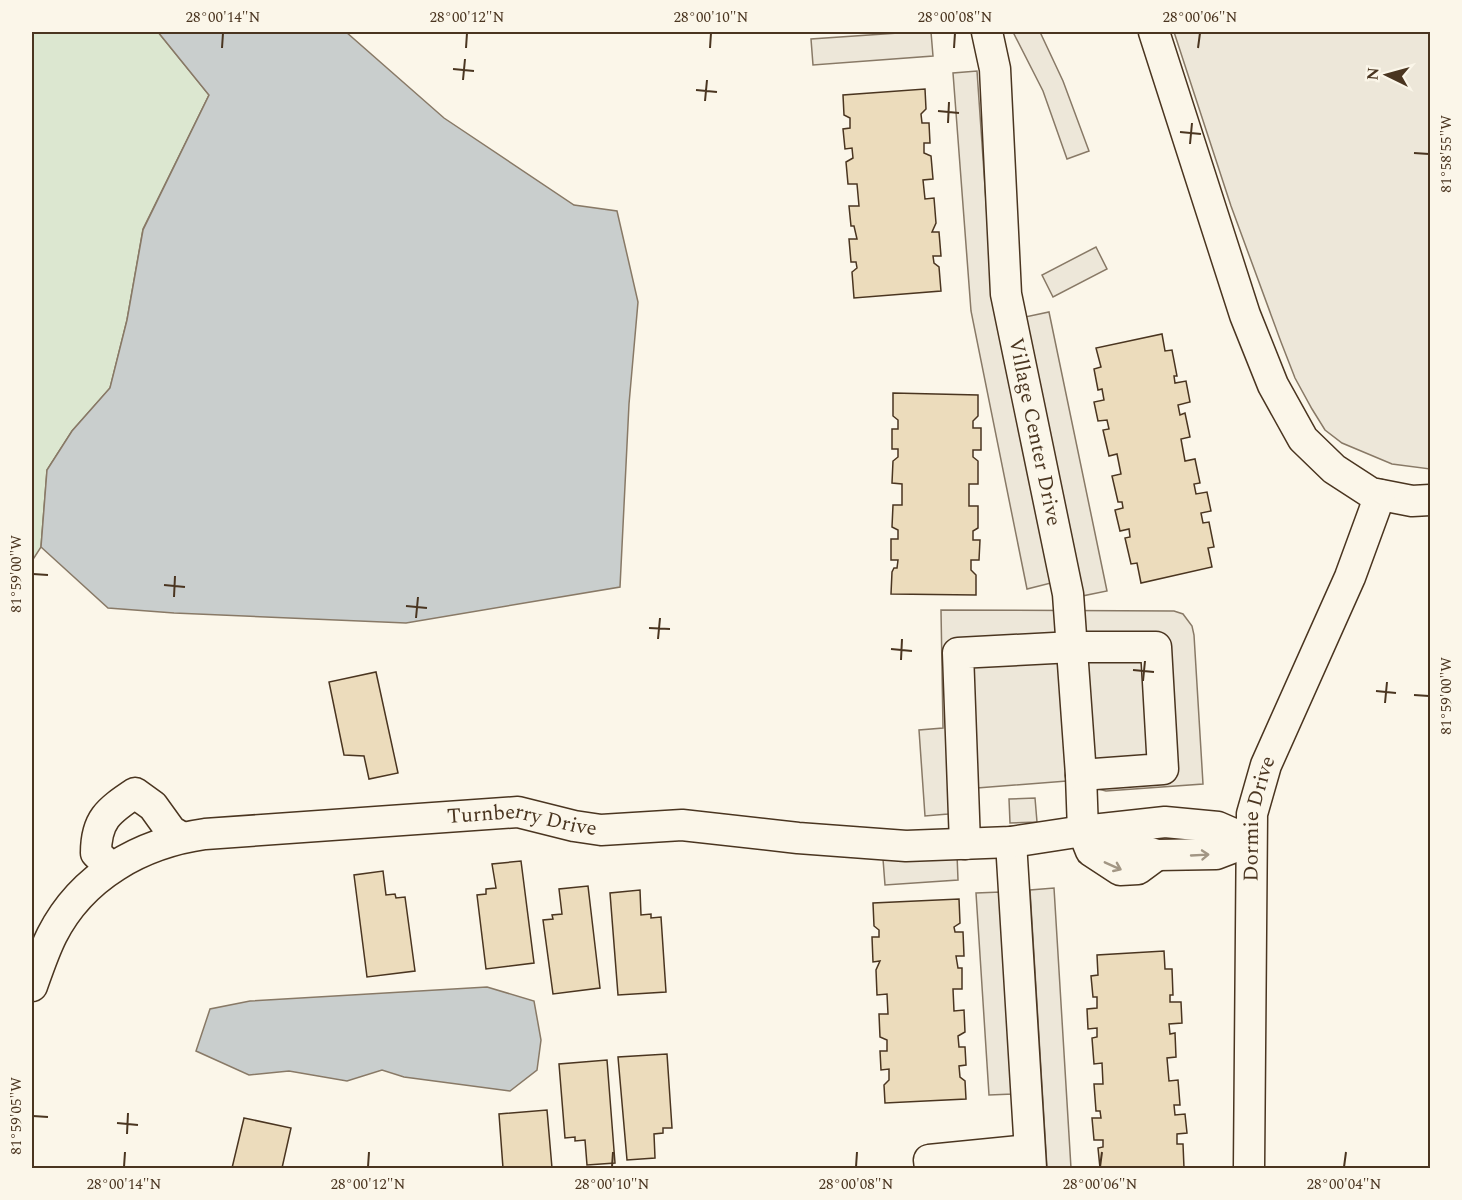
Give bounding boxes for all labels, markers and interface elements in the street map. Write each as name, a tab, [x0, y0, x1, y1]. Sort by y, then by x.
text: 28°00'14"N	[186, 6, 261, 29]
text: 28°00'12"N	[430, 6, 505, 29]
text: 28°00'10"N	[674, 6, 749, 29]
text: 28°00'08"N	[918, 6, 993, 29]
text: 28°00'06"N	[1163, 6, 1238, 29]
north arrow	[1357, 45, 1417, 105]
text: N	[1361, 66, 1386, 81]
text: 81°58'55"W	[1435, 115, 1458, 193]
street label: Village Center Drive	[999, 335, 1070, 529]
text: 81°59'00"W	[5, 535, 28, 613]
text: 81°59'00"W	[1435, 657, 1458, 735]
street label: Dormie Drive	[1235, 751, 1284, 882]
street label: Turnberry Drive	[446, 796, 599, 845]
one-way arrow	[1189, 849, 1209, 860]
one-way arrow	[1104, 861, 1122, 872]
text: 81°59'05"W	[5, 1077, 28, 1155]
text: 28°00'14"N	[87, 1173, 162, 1196]
text: 28°00'12"N	[331, 1173, 406, 1196]
text: 28°00'10"N	[575, 1173, 650, 1196]
text: 28°00'08"N	[819, 1173, 894, 1196]
text: 28°00'06"N	[1063, 1173, 1138, 1196]
text: 28°00'04"N	[1307, 1173, 1382, 1196]

